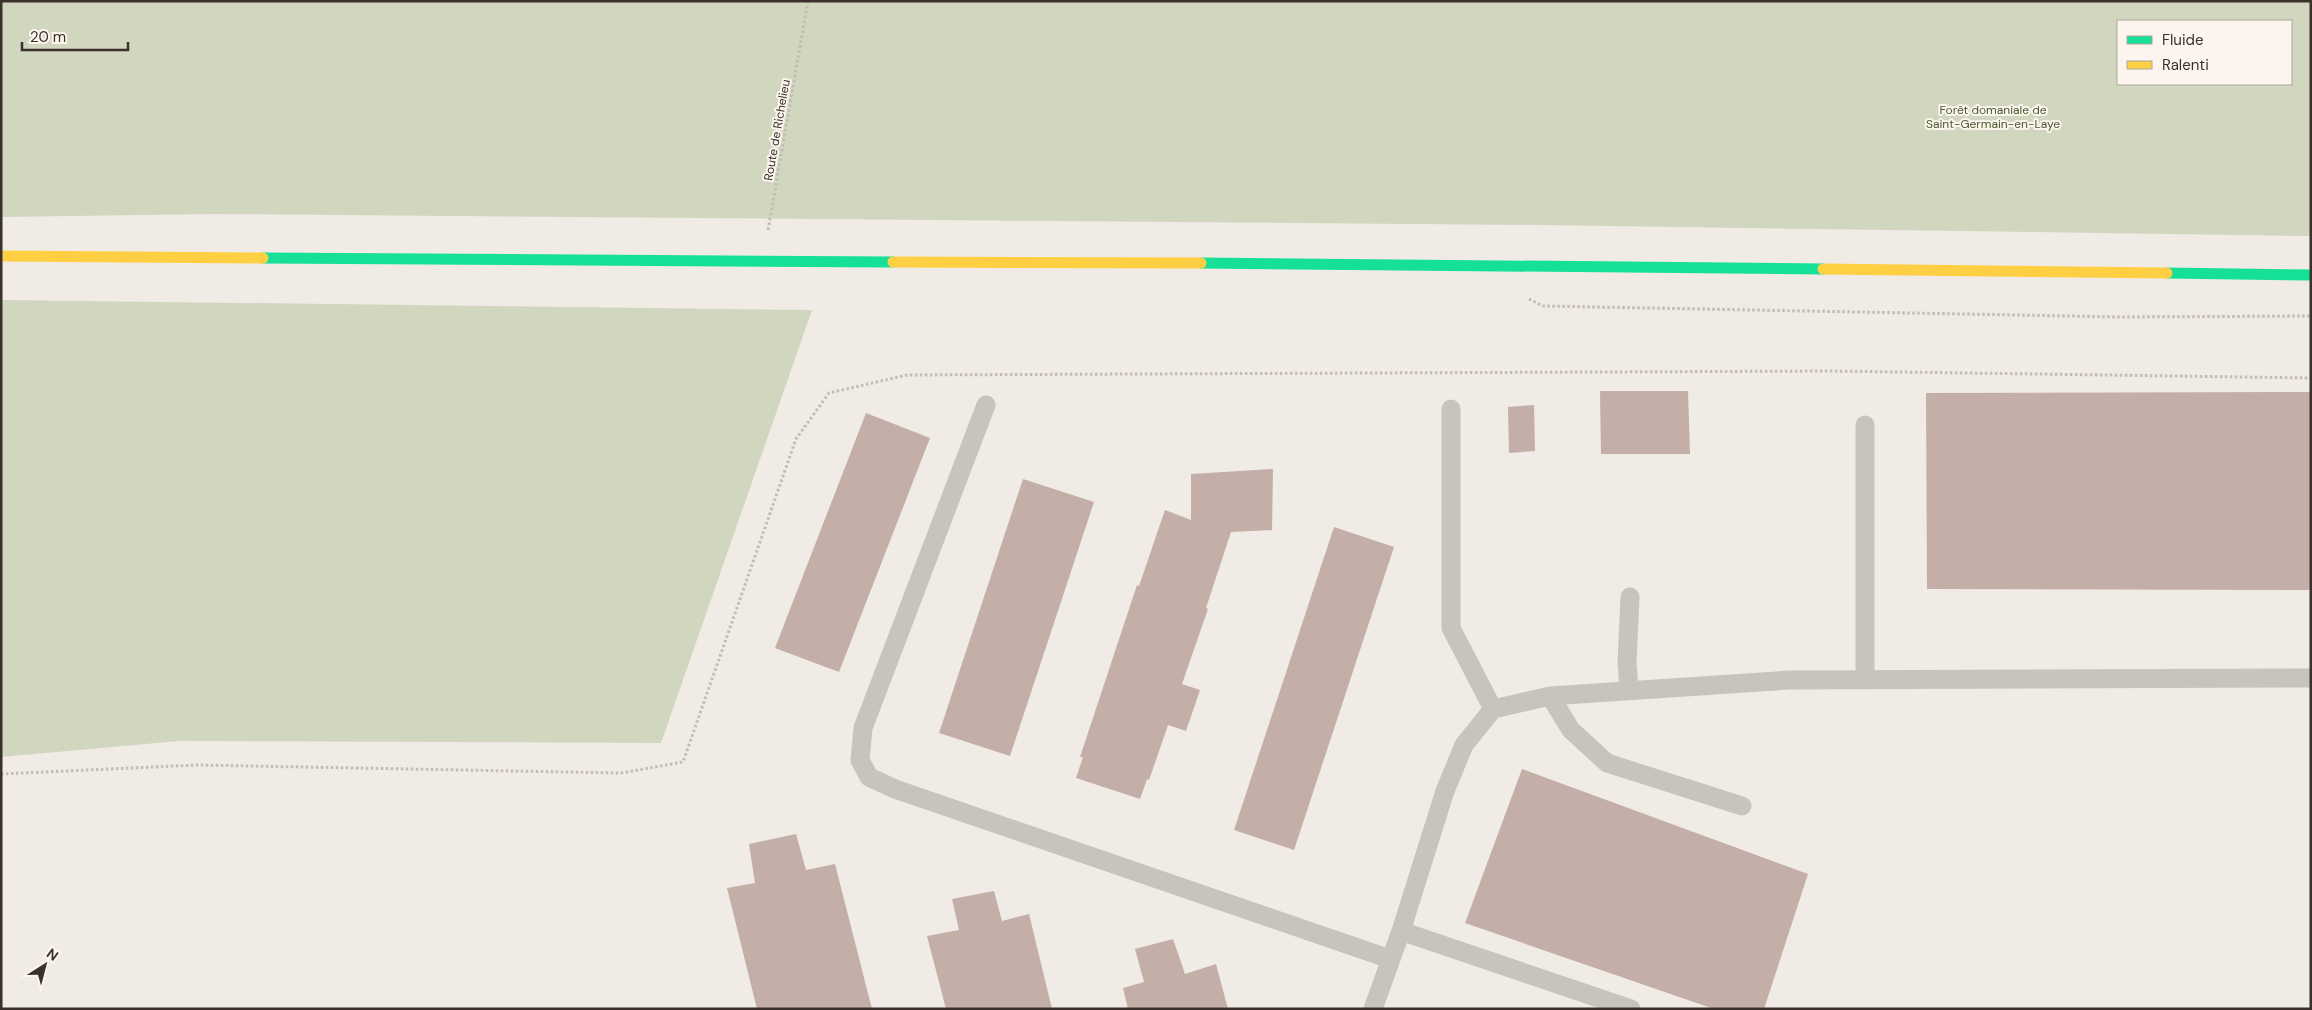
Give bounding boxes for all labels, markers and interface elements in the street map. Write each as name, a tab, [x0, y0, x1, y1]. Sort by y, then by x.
scale bar	[22, 20, 129, 52]
legend	[2117, 20, 2292, 85]
text: 20 m	[30, 27, 66, 47]
text: Fluide	[2162, 30, 2204, 50]
text: Ralenti	[2162, 55, 2209, 75]
street label: Route de Richelieu	[760, 78, 794, 182]
park label: Forêt domaniale de Saint-Germain-en-Laye	[1926, 102, 2060, 132]
north arrow	[20, 940, 70, 990]
text: N	[43, 944, 62, 965]

